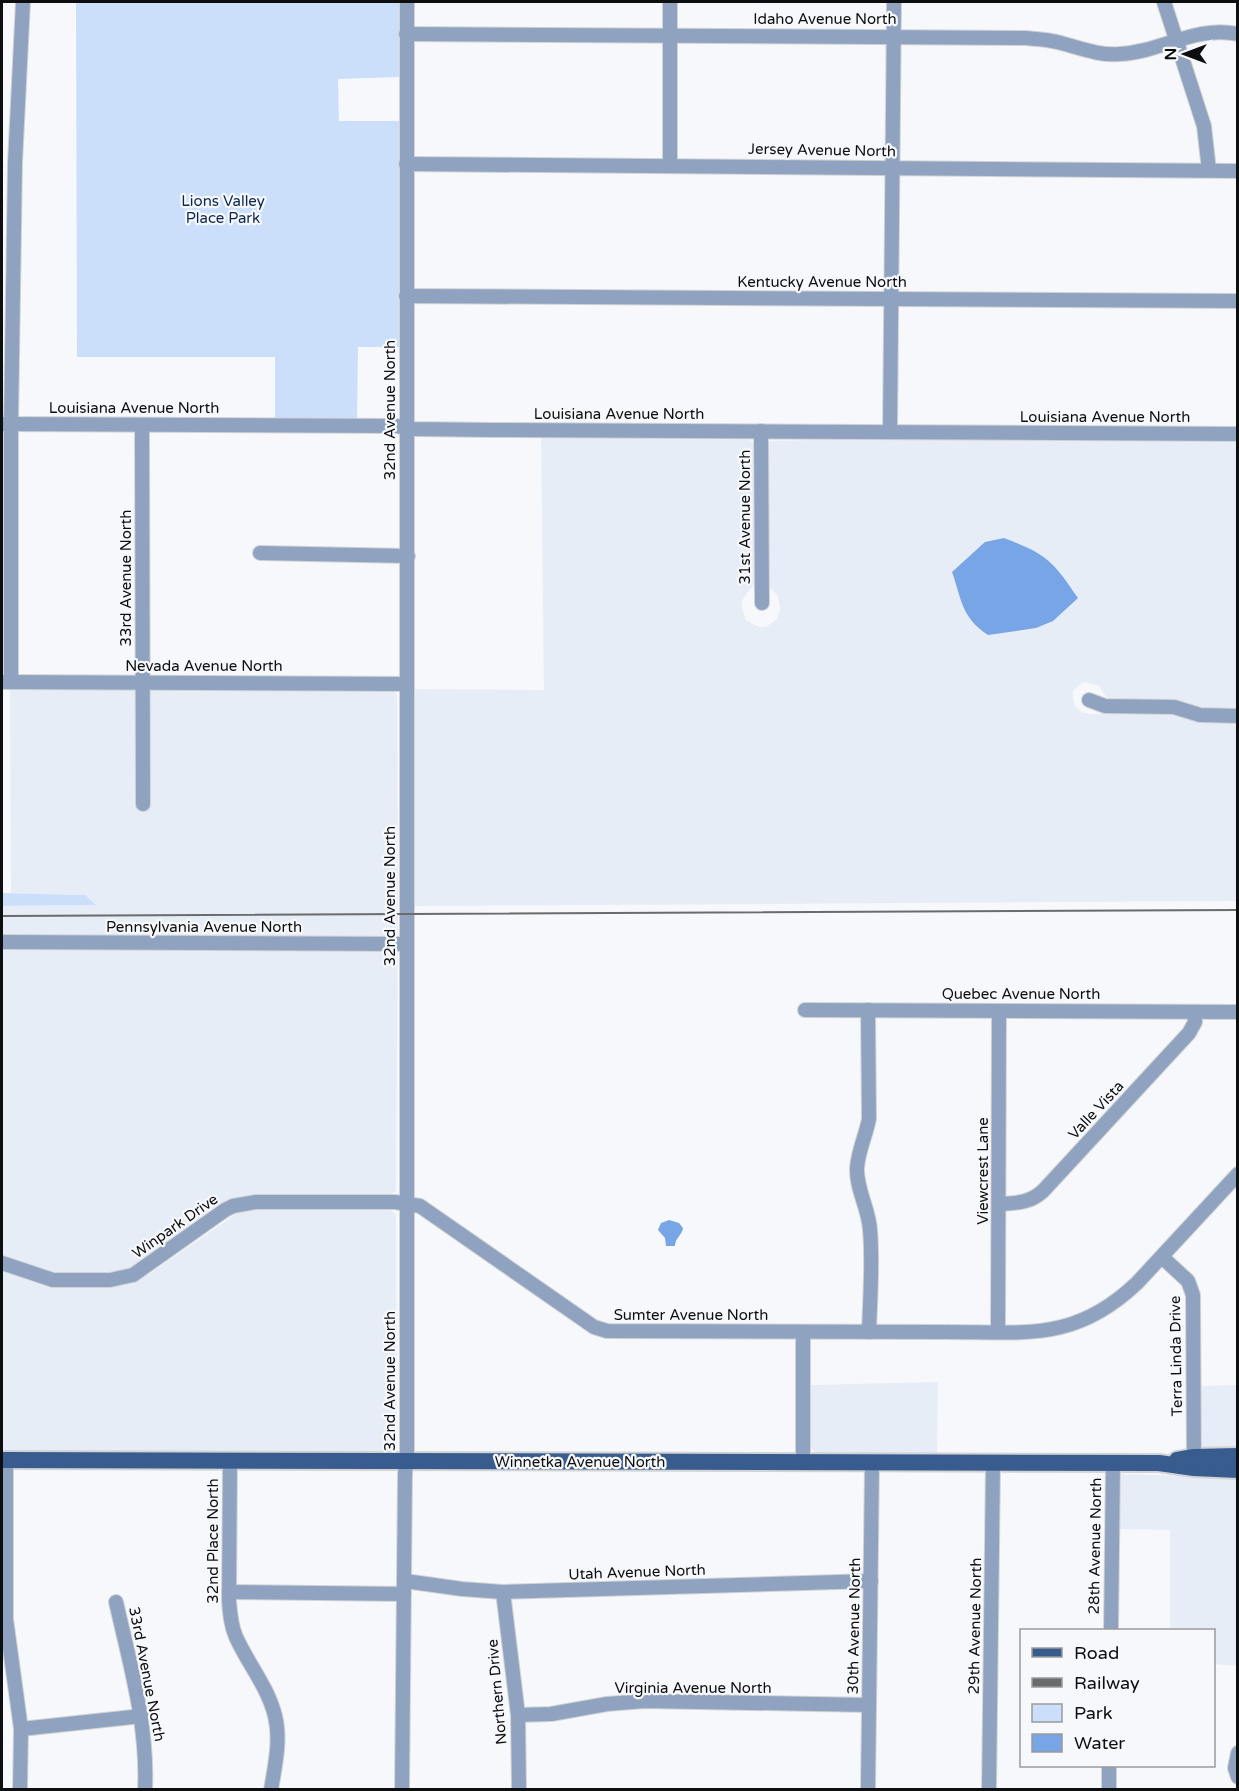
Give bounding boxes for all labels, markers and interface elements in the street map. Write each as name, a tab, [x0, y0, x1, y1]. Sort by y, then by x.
street label: Idaho Avenue North	[753, 10, 897, 28]
north arrow	[1155, 24, 1215, 84]
text: N	[1161, 48, 1181, 60]
street label: Jersey Avenue North	[748, 140, 896, 160]
park label: Lions Valley Place Park	[181, 192, 265, 227]
street label: Kentucky Avenue North	[737, 273, 907, 291]
street label: 32nd Avenue North	[381, 340, 399, 480]
street label: Louisiana Avenue North	[49, 399, 219, 417]
street label: Louisiana Avenue North	[534, 405, 704, 423]
street label: Louisiana Avenue North	[1020, 408, 1190, 426]
street label: 31st Avenue North	[736, 450, 754, 584]
street label: 33rd Avenue North	[117, 510, 135, 646]
street label: Nevada Avenue North	[125, 657, 283, 675]
street label: 32nd Avenue North	[381, 826, 399, 966]
street label: Pennsylvania Avenue North	[106, 918, 302, 936]
street label: Quebec Avenue North	[942, 985, 1100, 1003]
street label: Valle Vista	[1064, 1077, 1128, 1143]
street label: Viewcrest Lane	[974, 1117, 992, 1225]
street label: Winpark Drive	[129, 1190, 221, 1262]
street label: Terra Linda Drive	[1166, 1295, 1186, 1417]
street label: Sumter Avenue North	[614, 1306, 768, 1324]
street label: 32nd Avenue North	[381, 1311, 399, 1451]
street label: Winnetka Avenue North	[495, 1453, 665, 1471]
street label: 28th Avenue North	[1085, 1477, 1105, 1615]
street label: 32nd Place North	[204, 1478, 222, 1604]
street label: 30th Avenue North	[844, 1557, 864, 1695]
street label: 29th Avenue North	[965, 1557, 985, 1695]
street label: Utah Avenue North	[568, 1561, 706, 1583]
street label: 33rd Avenue North	[125, 1605, 169, 1743]
legend	[1020, 1629, 1215, 1767]
street label: Northern Drive	[483, 1639, 511, 1745]
text: Road	[1074, 1642, 1119, 1664]
text: Railway	[1074, 1672, 1140, 1694]
street label: Virginia Avenue North	[614, 1679, 772, 1697]
text: Park	[1074, 1702, 1113, 1724]
text: Water	[1074, 1732, 1125, 1754]

